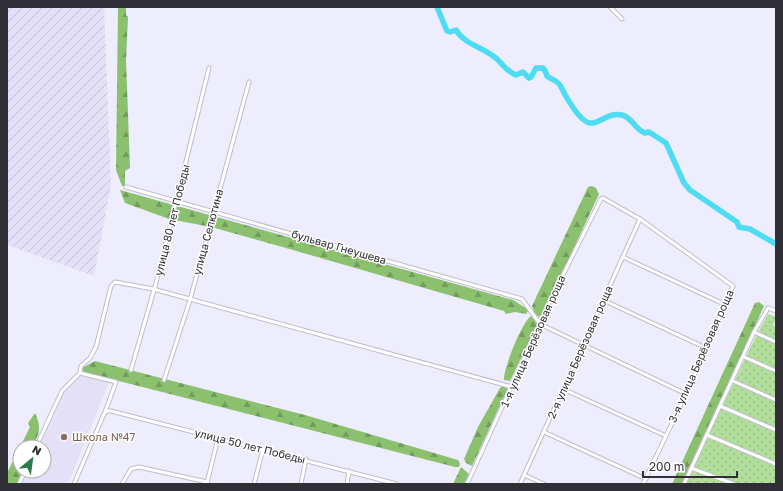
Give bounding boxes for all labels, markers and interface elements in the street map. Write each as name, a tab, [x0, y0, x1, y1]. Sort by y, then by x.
street label: улица 80 лет Победы	[151, 163, 192, 277]
street label: улица Селютина	[190, 187, 225, 276]
street label: бульвар Гнеушева	[290, 227, 388, 266]
street label: 1-я улица Берёзовая роща	[498, 273, 568, 409]
street label: 2-я улица Берёзовая роща	[544, 283, 615, 420]
street label: 3-я улица Берёзовая роща	[665, 287, 736, 424]
street label: улица 50 лет Победы	[193, 425, 307, 466]
place label: Школа №47	[72, 430, 135, 443]
marker: Школа №47	[59, 432, 69, 442]
north arrow	[12, 439, 52, 479]
text: N	[30, 442, 44, 458]
scale bar	[643, 453, 737, 479]
text: 200 m	[649, 459, 684, 474]

